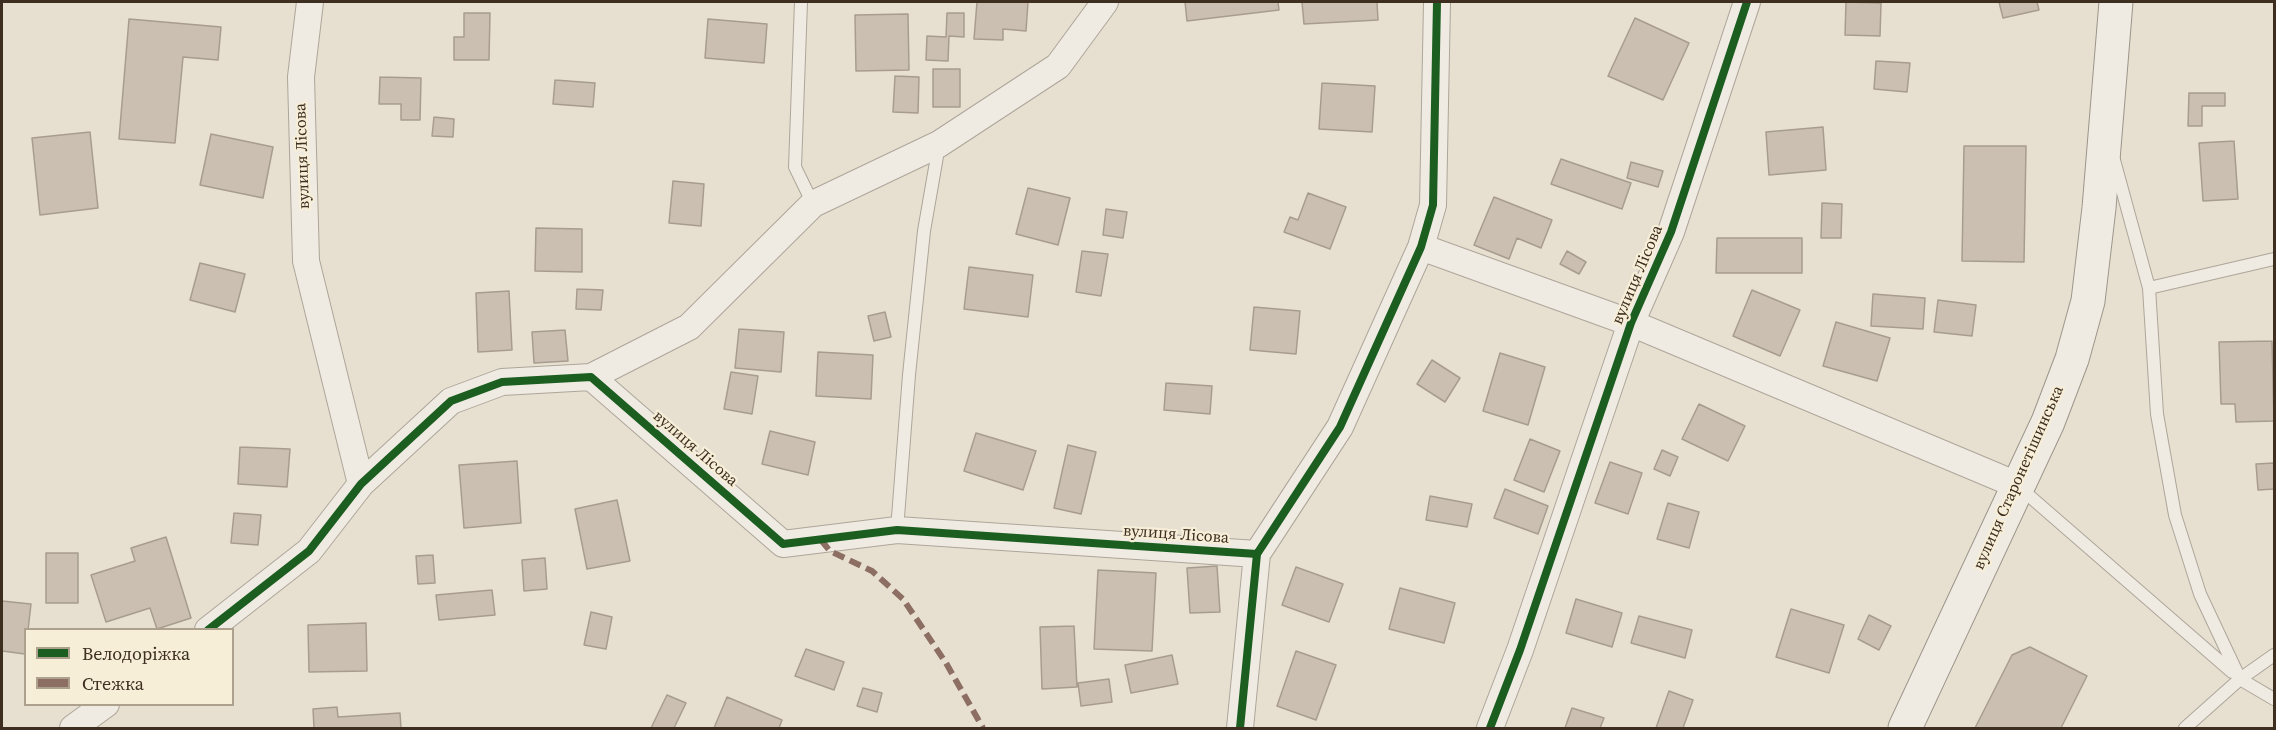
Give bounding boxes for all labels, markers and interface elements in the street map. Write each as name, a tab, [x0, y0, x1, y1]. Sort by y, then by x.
street label: вулиця Лісова	[292, 103, 314, 209]
street label: вулиця Лісова	[1608, 222, 1668, 328]
street label: вулиця Старонетішинська	[1970, 383, 2068, 573]
street label: вулиця Лісова	[649, 407, 741, 491]
street label: вулиця Лісова	[1122, 522, 1230, 548]
legend	[24, 628, 234, 706]
text: Велодоріжка	[82, 641, 190, 666]
text: Стежка	[82, 671, 144, 696]

